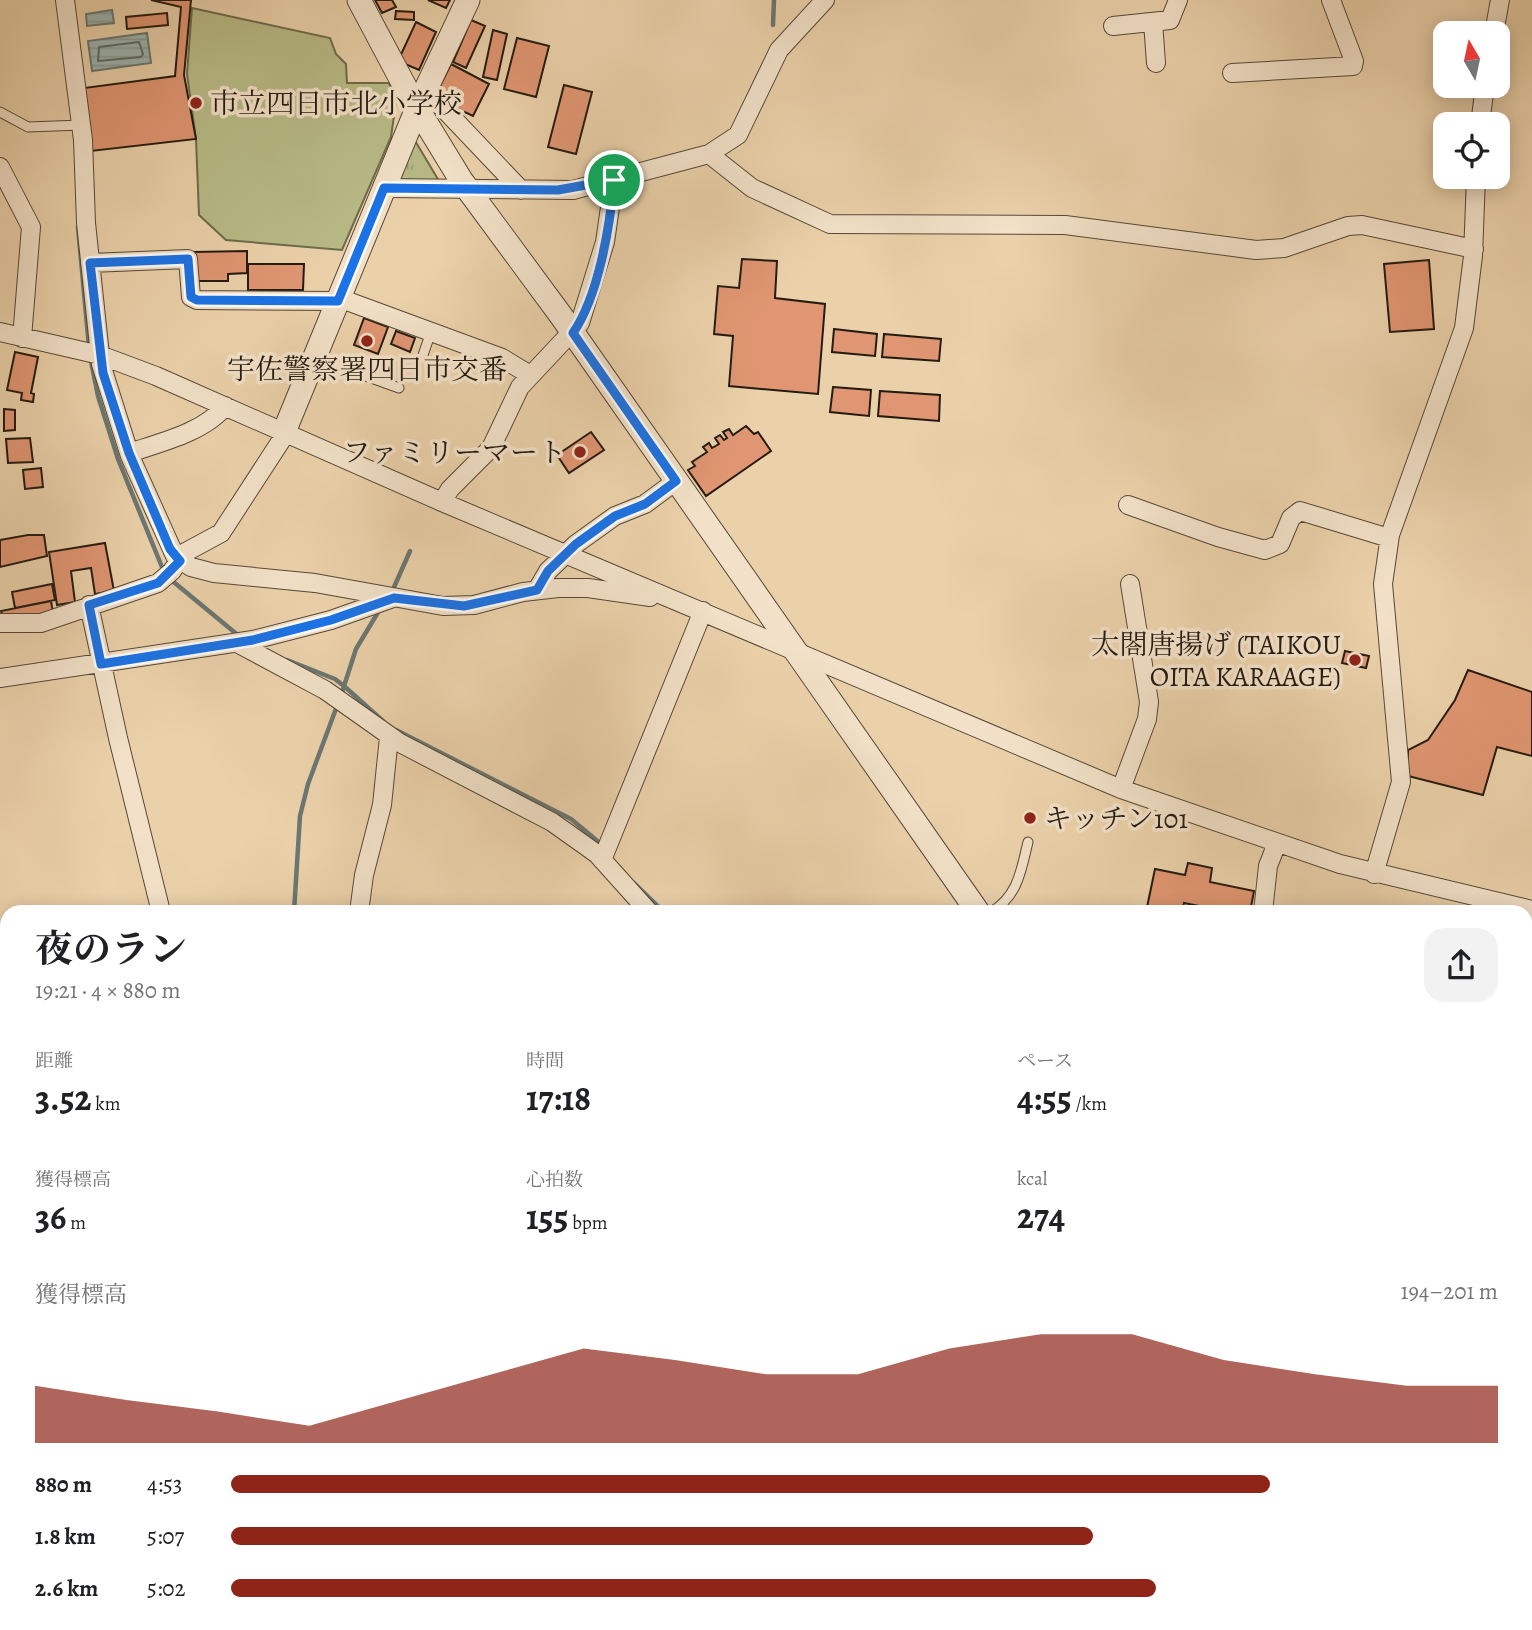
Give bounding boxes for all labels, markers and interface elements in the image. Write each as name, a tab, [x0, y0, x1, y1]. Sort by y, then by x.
north arrow	[1433, 21, 1510, 98]
map controls	[1433, 21, 1510, 189]
place label: 市立四日市北小学校	[210, 85, 462, 123]
marker: 市立四日市北小学校	[188, 95, 204, 111]
button: locate	[1433, 112, 1510, 189]
pin	[584, 150, 644, 210]
icon: arrive	[595, 161, 633, 199]
marker: 宇佐警察署四日市交番	[359, 333, 375, 349]
place label: 宇佐警察署四日市交番	[227, 351, 507, 389]
place label: ファミリーマート	[343, 434, 566, 472]
marker: ファミリーマート	[572, 444, 588, 460]
place label: 太閤唐揚げ (TAIKOU OITA KARAAGE)	[1091, 626, 1341, 696]
marker: 太閤唐揚げ (TAIKOU OITA KARAAGE)	[1347, 652, 1363, 668]
place label: キッチン101	[1044, 800, 1188, 838]
marker: キッチン101	[1022, 810, 1038, 826]
text: 夜のラン	[35, 923, 187, 975]
button: share	[1424, 928, 1498, 1002]
text: 19:21 · 4 × 880 m	[35, 975, 181, 1006]
text: 距離	[35, 1048, 73, 1074]
text: 時間	[526, 1048, 564, 1074]
text: ペース	[1017, 1048, 1073, 1074]
text: 3.52	[35, 1074, 92, 1122]
text: 17:18	[526, 1074, 591, 1122]
text: 4:55	[1017, 1074, 1072, 1122]
text: km	[92, 1091, 121, 1117]
text: /km	[1072, 1091, 1107, 1117]
text: kcal	[1017, 1166, 1047, 1192]
text: 獲得標高	[35, 1167, 111, 1193]
text: 心拍数	[526, 1167, 583, 1193]
text: 274	[1017, 1192, 1065, 1240]
text: 36	[35, 1193, 66, 1241]
text: 155	[526, 1193, 568, 1241]
text: m	[66, 1210, 86, 1236]
text: bpm	[568, 1210, 608, 1236]
text: 194–201 m	[1401, 1276, 1498, 1307]
text: 獲得標高	[35, 1279, 127, 1310]
text: 880 m	[35, 1469, 92, 1500]
text: 4:53	[147, 1469, 182, 1500]
text: 1.8 km	[35, 1521, 96, 1552]
text: 5:07	[147, 1521, 184, 1552]
text: 2.6 km	[35, 1573, 98, 1604]
text: 5:02	[147, 1573, 186, 1604]

